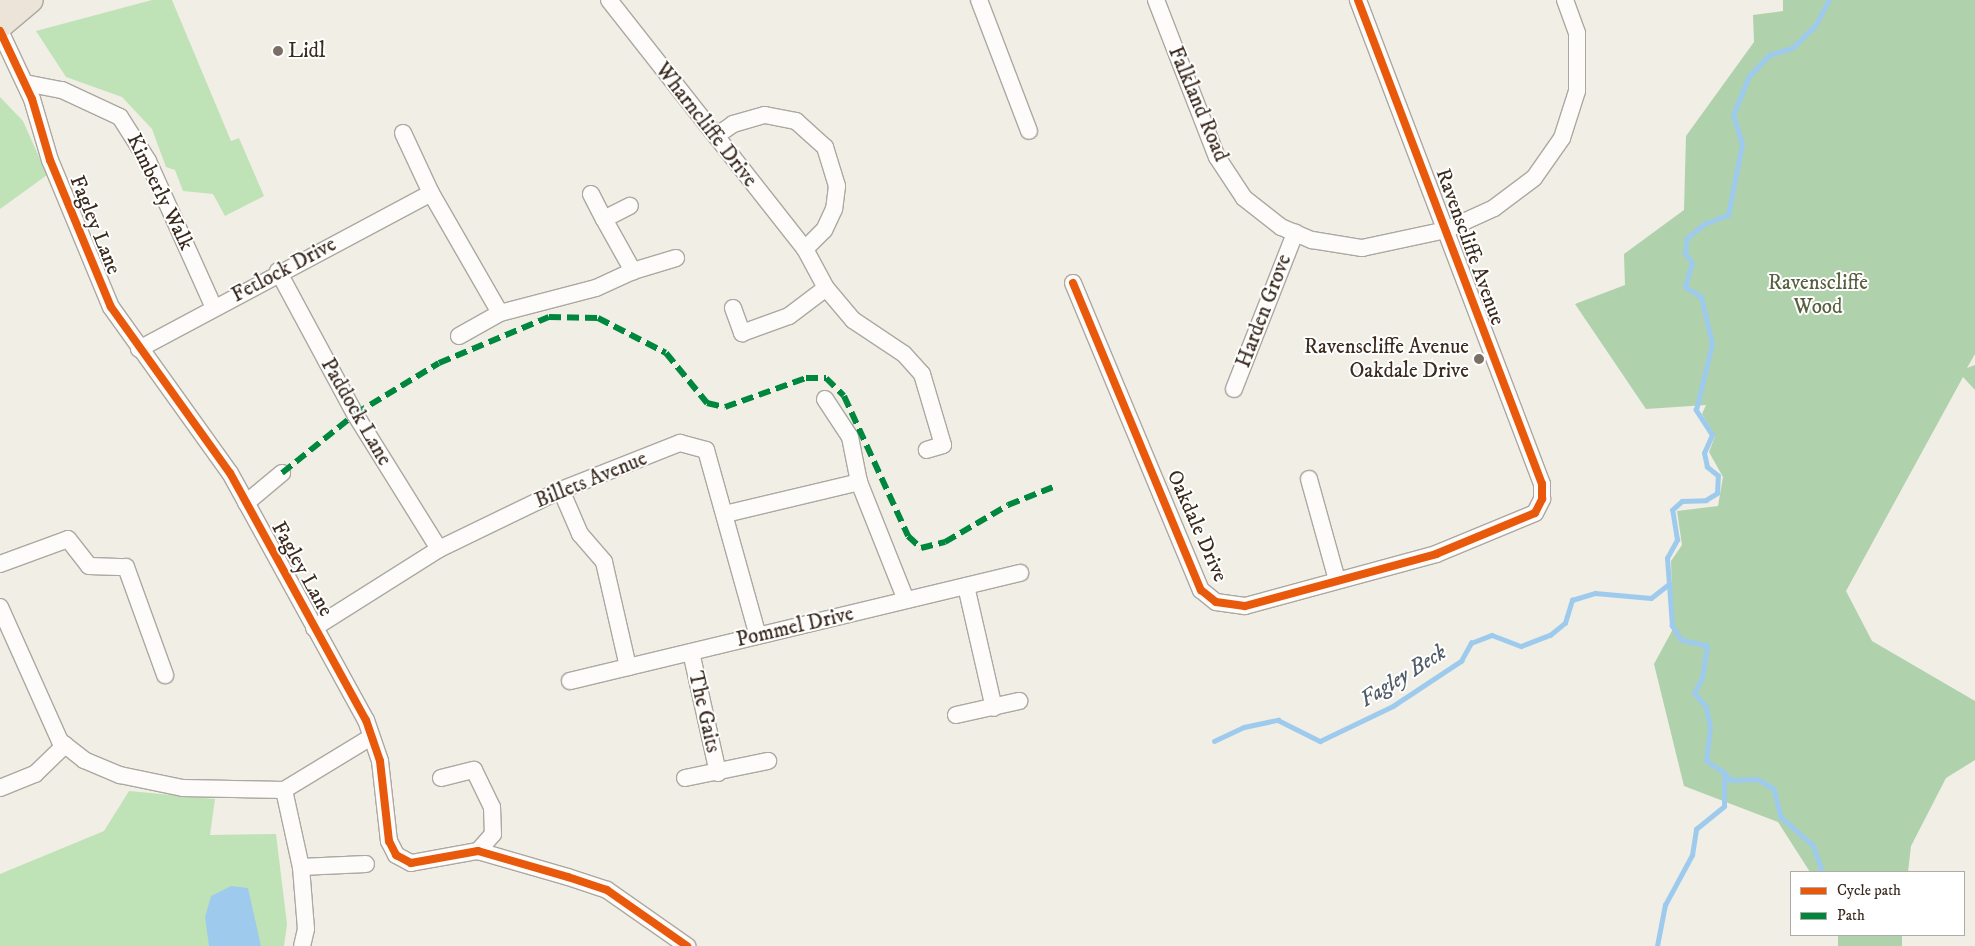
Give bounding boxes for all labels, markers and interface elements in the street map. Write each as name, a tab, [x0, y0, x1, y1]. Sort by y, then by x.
place label: Lidl	[288, 38, 325, 64]
street label: Falkland Road	[1162, 43, 1234, 165]
marker: Lidl	[272, 45, 284, 57]
street label: Wharncliffe Drive	[650, 58, 762, 192]
street label: Kimberly Walk	[121, 130, 199, 254]
street label: Ravenscliffe Avenue	[1430, 165, 1510, 329]
street label: Fagley Lane	[64, 172, 126, 278]
street label: Fetlock Drive	[227, 232, 341, 308]
street label: Harden Grove	[1231, 251, 1297, 371]
park label: Ravenscliffe Wood	[1768, 270, 1868, 320]
place label: Ravenscliffe Avenue Oakdale Drive	[1304, 334, 1469, 384]
marker: Ravenscliffe Avenue Oakdale Drive	[1473, 353, 1485, 365]
street label: Paddock Lane	[315, 354, 397, 470]
street label: Billets Avenue	[531, 446, 651, 514]
street label: Oakdale Drive	[1161, 466, 1233, 586]
street label: Fagley Lane	[266, 517, 338, 621]
street label: Pommel Drive	[734, 601, 856, 653]
water label: Fagley Beck	[1355, 639, 1451, 713]
street label: The Gaits	[682, 669, 726, 755]
legend	[1790, 871, 1965, 936]
text: Cycle path	[1837, 881, 1901, 900]
text: Path	[1837, 906, 1865, 925]

